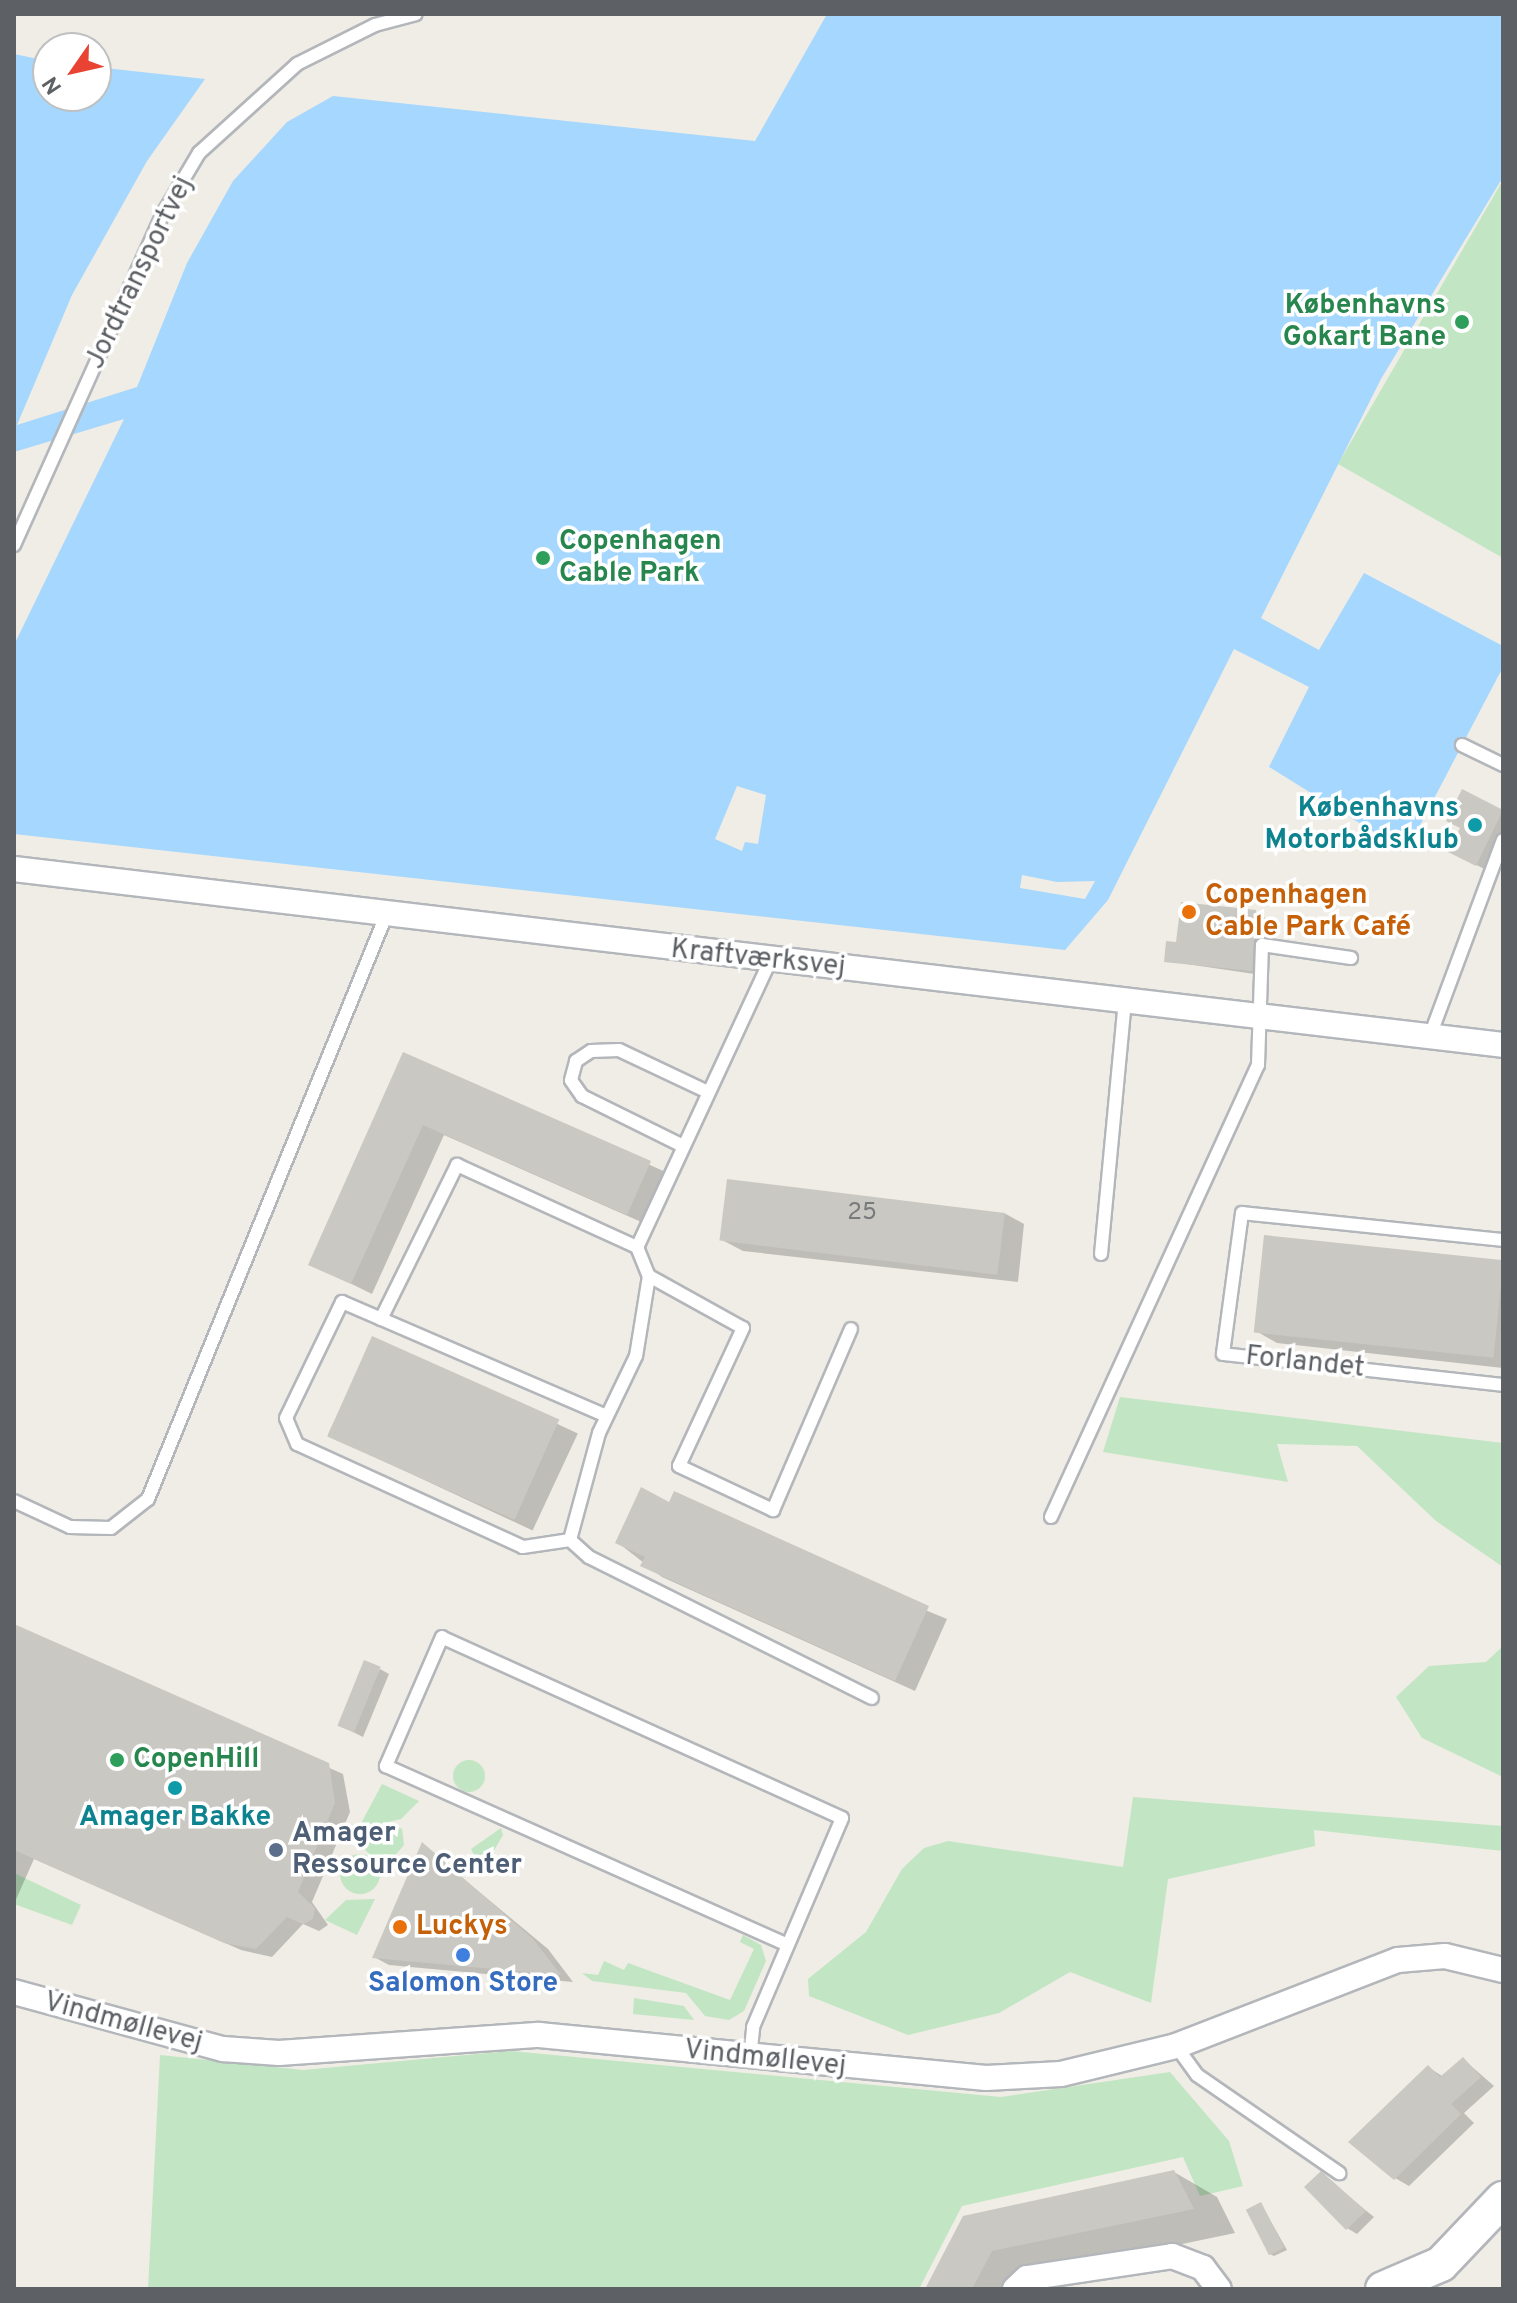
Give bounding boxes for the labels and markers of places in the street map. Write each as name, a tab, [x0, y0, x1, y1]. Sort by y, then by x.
place label: Københavns Gokart Bane	[1283, 289, 1446, 355]
marker: Københavns Gokart Bane	[1453, 313, 1471, 331]
place label: Copenhagen Cable Park	[559, 525, 722, 591]
marker: Copenhagen Cable Park	[534, 549, 552, 567]
place label: Københavns Motorbådsklub	[1265, 792, 1459, 858]
marker: Københavns Motorbådsklub	[1466, 816, 1484, 834]
place label: Copenhagen Cable Park Café	[1205, 879, 1411, 945]
marker: Copenhagen Cable Park Café	[1180, 903, 1198, 921]
place label: CopenHill	[133, 1743, 259, 1777]
marker: CopenHill	[108, 1751, 126, 1769]
marker: Amager Bakke	[166, 1779, 184, 1797]
place label: Amager Bakke	[79, 1801, 271, 1835]
place label: Amager Ressource Center	[292, 1817, 522, 1883]
marker: Amager Ressource Center	[267, 1841, 285, 1859]
place label: Luckys	[416, 1910, 508, 1944]
marker: Luckys	[391, 1918, 409, 1936]
marker: Salomon Store	[454, 1946, 472, 1964]
place label: Salomon Store	[368, 1967, 558, 2001]

